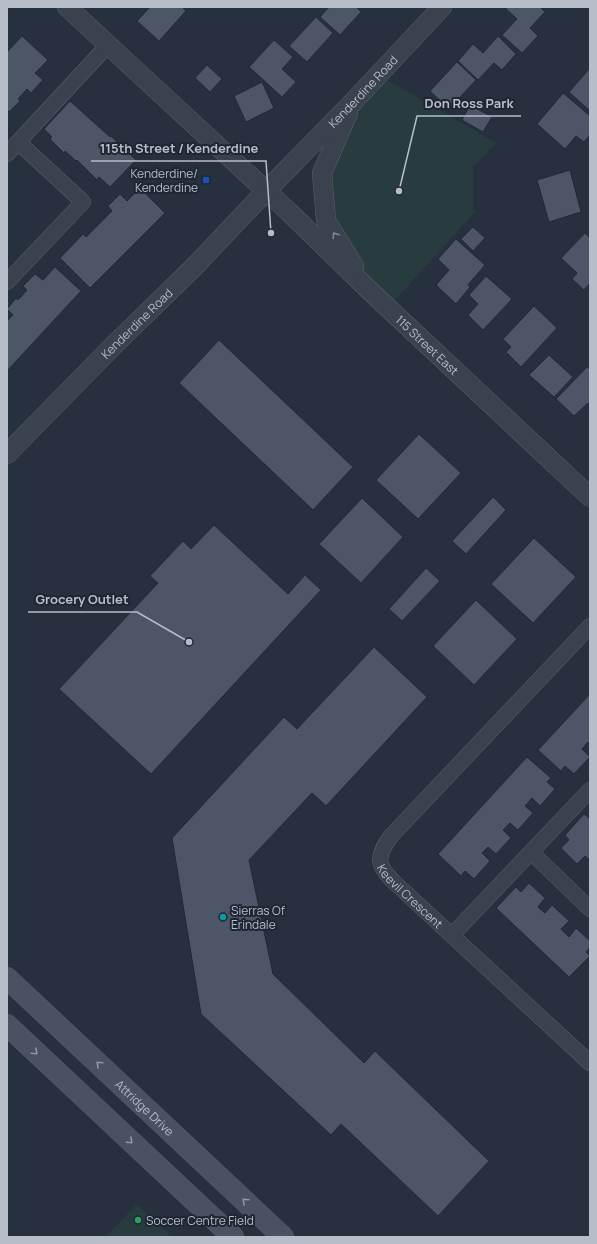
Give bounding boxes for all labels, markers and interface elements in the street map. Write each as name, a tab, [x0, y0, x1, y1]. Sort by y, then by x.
street label: Kenderdine Road	[324, 51, 401, 131]
callout: Don Ross Park	[417, 91, 521, 116]
text: Don Ross Park	[425, 94, 514, 112]
callout: 115th Street / Kenderdine	[91, 136, 266, 161]
text: 115th Street / Kenderdine	[100, 139, 259, 157]
place label: Kenderdine/ Kenderdine	[130, 165, 198, 196]
marker: Kenderdine/ Kenderdine	[201, 175, 211, 185]
one-way arrow	[332, 232, 339, 239]
street label: Kenderdine Road	[97, 284, 176, 362]
street label: 115 Street East	[392, 311, 463, 379]
callout: Grocery Outlet	[28, 587, 137, 612]
text: Grocery Outlet	[35, 590, 129, 608]
street label: Keevil Crescent	[373, 861, 447, 932]
place label: Sierras Of Erindale	[231, 902, 286, 933]
marker: Sierras Of Erindale	[218, 912, 228, 922]
one-way arrow	[31, 1047, 38, 1054]
one-way arrow	[96, 1061, 104, 1069]
street label: Attridge Drive	[112, 1075, 178, 1139]
one-way arrow	[125, 1136, 133, 1144]
one-way arrow	[242, 1198, 250, 1206]
place label: Soccer Centre Field	[146, 1212, 254, 1229]
marker: Soccer Centre Field	[133, 1215, 143, 1225]

